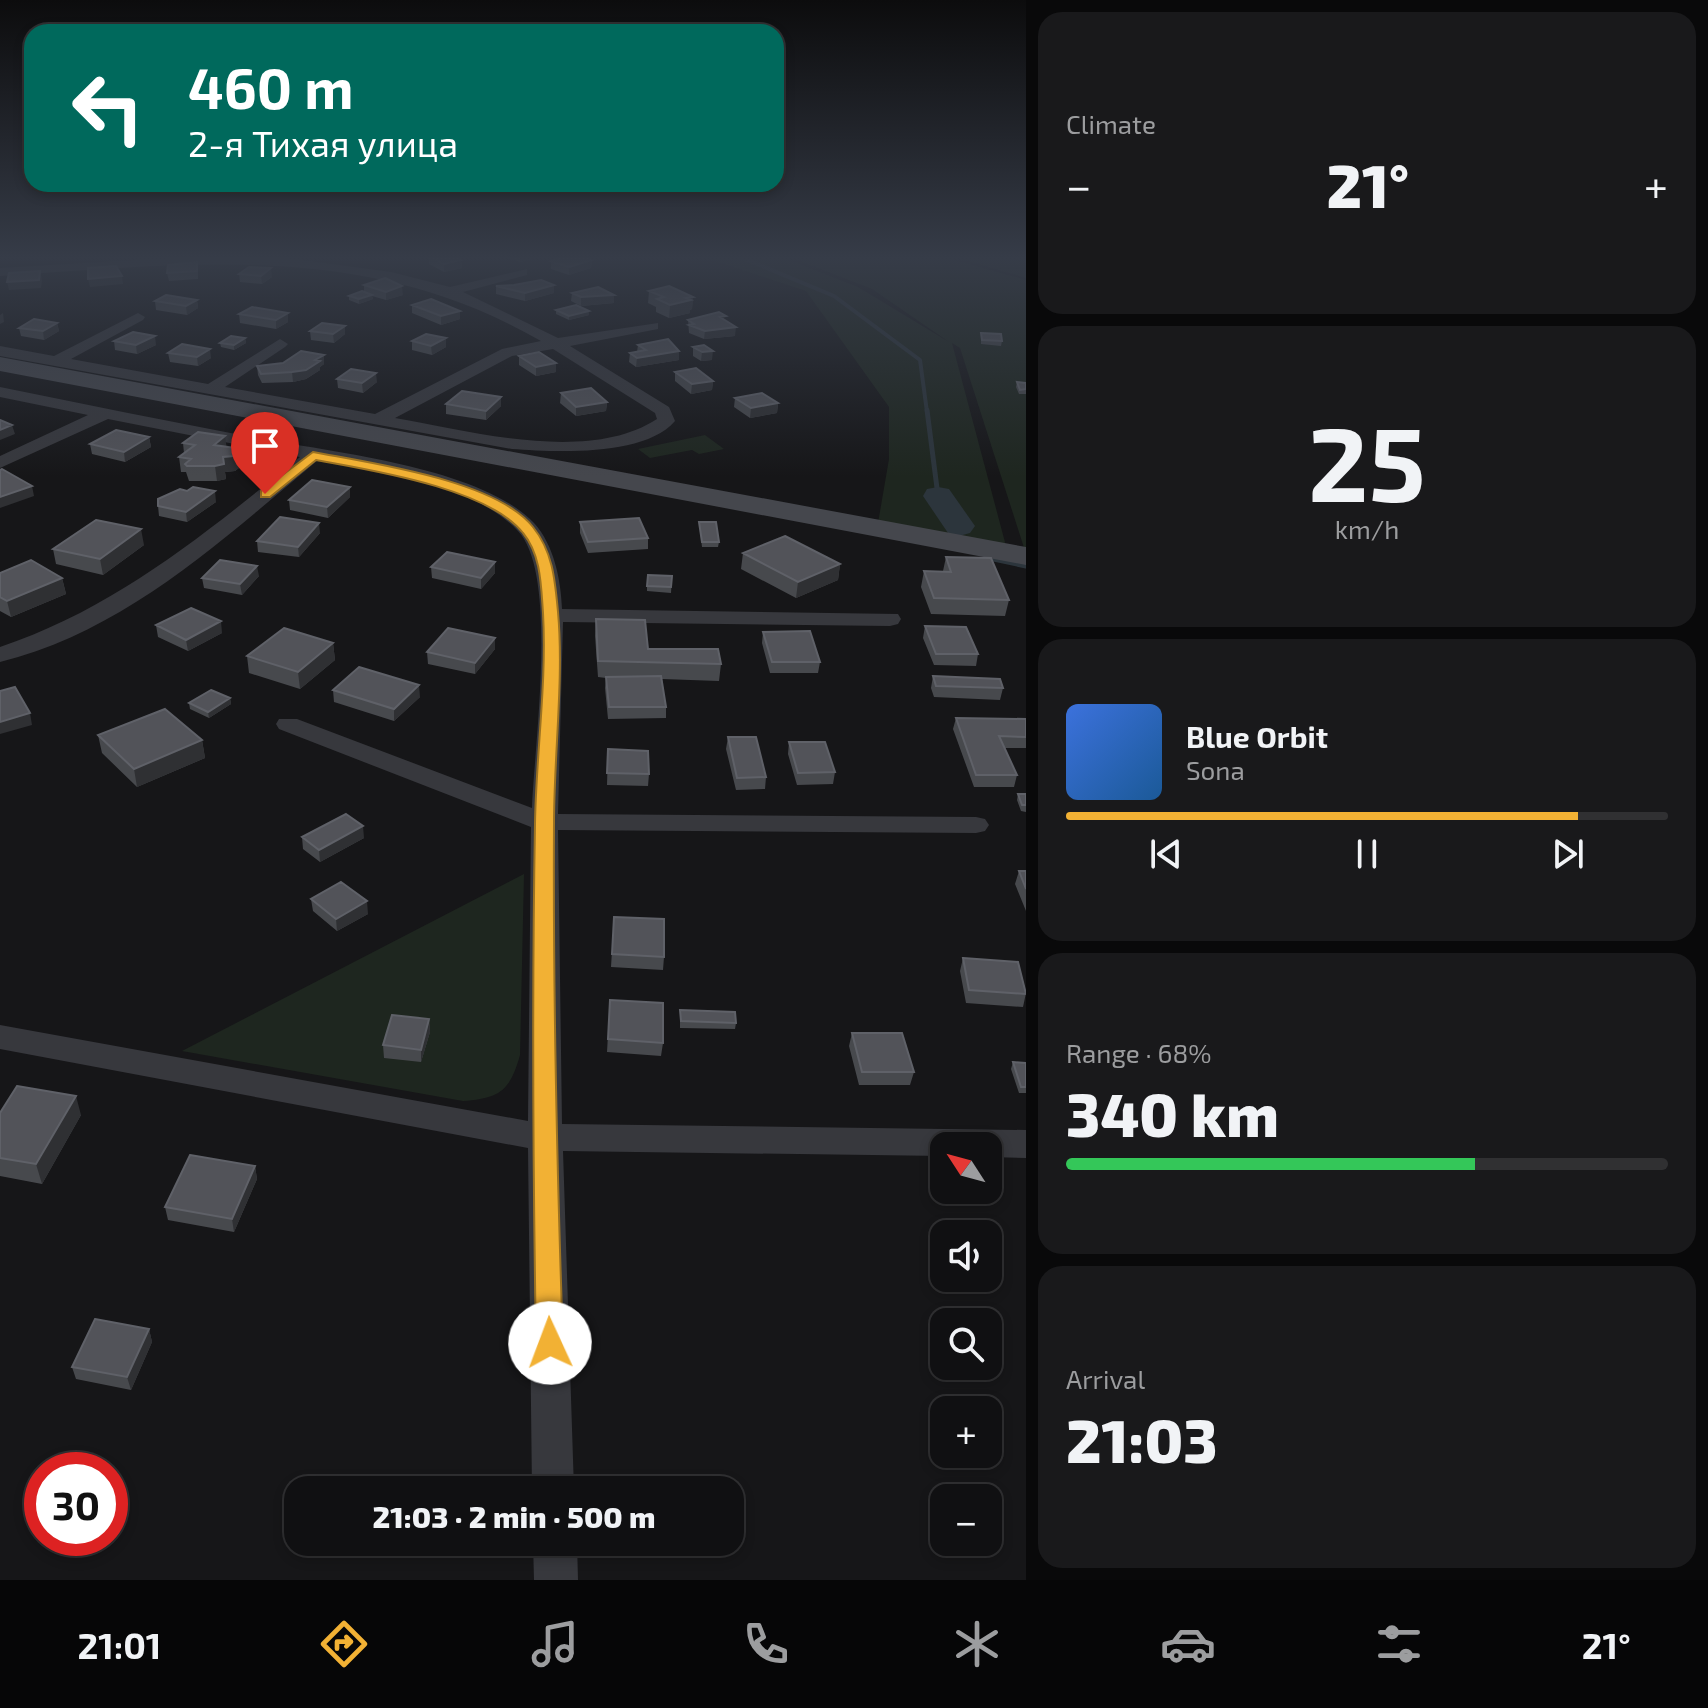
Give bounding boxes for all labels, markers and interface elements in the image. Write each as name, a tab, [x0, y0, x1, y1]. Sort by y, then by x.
text: 460 m	[188, 53, 353, 120]
icon: left	[56, 56, 160, 160]
text: Climate	[1066, 108, 1156, 139]
text: 2-я Тихая улица	[188, 121, 458, 164]
text: 21°	[1326, 148, 1409, 220]
text: −	[1066, 158, 1092, 211]
text: +	[1644, 158, 1668, 211]
text: 25	[1308, 398, 1426, 523]
pin	[231, 412, 299, 494]
icon: arrive	[243, 424, 287, 468]
text: km/h	[1335, 513, 1399, 544]
text: Blue Orbit	[1186, 718, 1328, 754]
text: Sona	[1186, 754, 1245, 785]
icon: previous	[1144, 832, 1188, 876]
icon: pause	[1345, 832, 1389, 876]
icon: next	[1546, 832, 1590, 876]
text: Range · 68%	[1066, 1037, 1211, 1068]
text: 340 km	[1066, 1077, 1279, 1149]
north arrow	[930, 1132, 1002, 1204]
map controls	[930, 1132, 1002, 1556]
button: sound	[930, 1220, 1002, 1292]
position arrow	[508, 1301, 592, 1385]
button: search	[930, 1308, 1002, 1380]
text: Arrival	[1066, 1363, 1145, 1394]
button: +	[930, 1396, 1002, 1468]
text: 21:03	[1066, 1403, 1218, 1475]
speed limit sign: 30	[24, 1452, 128, 1556]
button: −	[930, 1484, 1002, 1556]
text: 21:03 · 2 min · 500 m	[372, 1498, 656, 1534]
icon: directions	[316, 1616, 372, 1672]
icon: music	[527, 1616, 583, 1672]
icon: phone	[738, 1616, 794, 1672]
icon: climate	[949, 1616, 1005, 1672]
icon: car	[1160, 1616, 1216, 1672]
icon: filters	[1371, 1616, 1427, 1672]
text: 21:01	[77, 1623, 161, 1666]
text: 21°	[1582, 1623, 1631, 1666]

